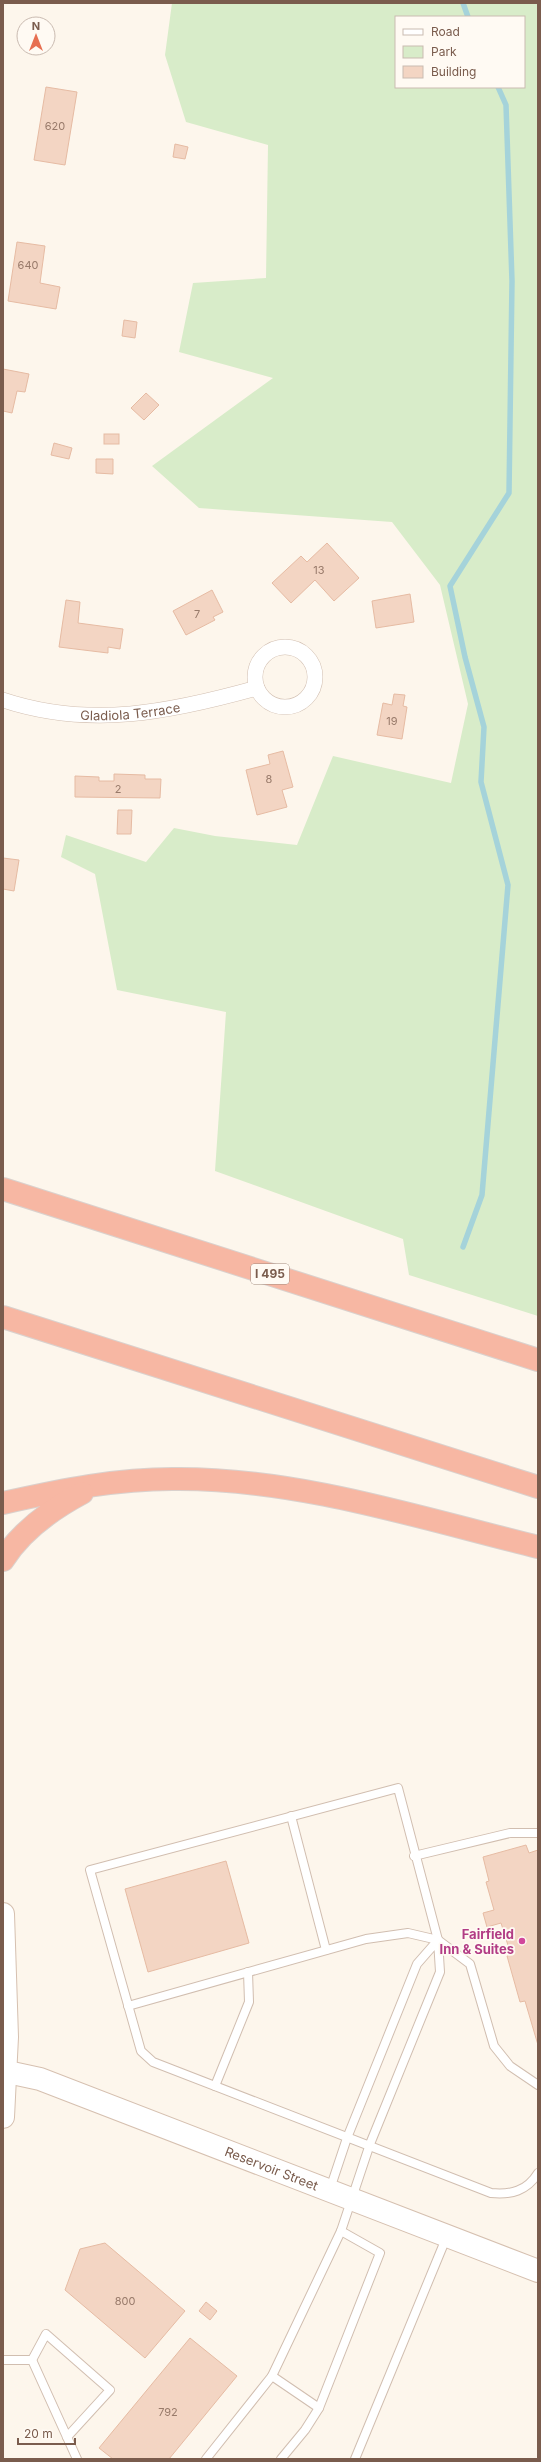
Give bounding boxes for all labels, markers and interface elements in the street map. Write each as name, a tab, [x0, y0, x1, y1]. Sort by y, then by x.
north arrow	[16, 16, 56, 56]
legend	[395, 16, 525, 88]
text: N	[32, 19, 40, 33]
text: Road	[431, 24, 460, 39]
text: Park	[431, 44, 457, 59]
text: Building	[431, 64, 476, 79]
house number: 620	[45, 119, 65, 133]
house number: 640	[18, 258, 38, 272]
house number: 13	[313, 563, 325, 577]
house number: 7	[194, 607, 200, 621]
street label: Gladiola Terrace	[80, 699, 182, 723]
house number: 19	[386, 714, 398, 728]
house number: 8	[266, 772, 273, 786]
house number: 2	[115, 782, 121, 796]
road number: I 495	[251, 1264, 289, 1284]
place label: Fairfield Inn & Suites	[439, 1926, 514, 1957]
marker: Fairfield Inn & Suites	[517, 1936, 527, 1946]
street label: Reservoir Street	[223, 2143, 320, 2193]
house number: 800	[115, 2294, 135, 2308]
house number: 792	[158, 2405, 178, 2419]
scale bar	[18, 2420, 75, 2446]
text: 20 m	[24, 2426, 53, 2441]

